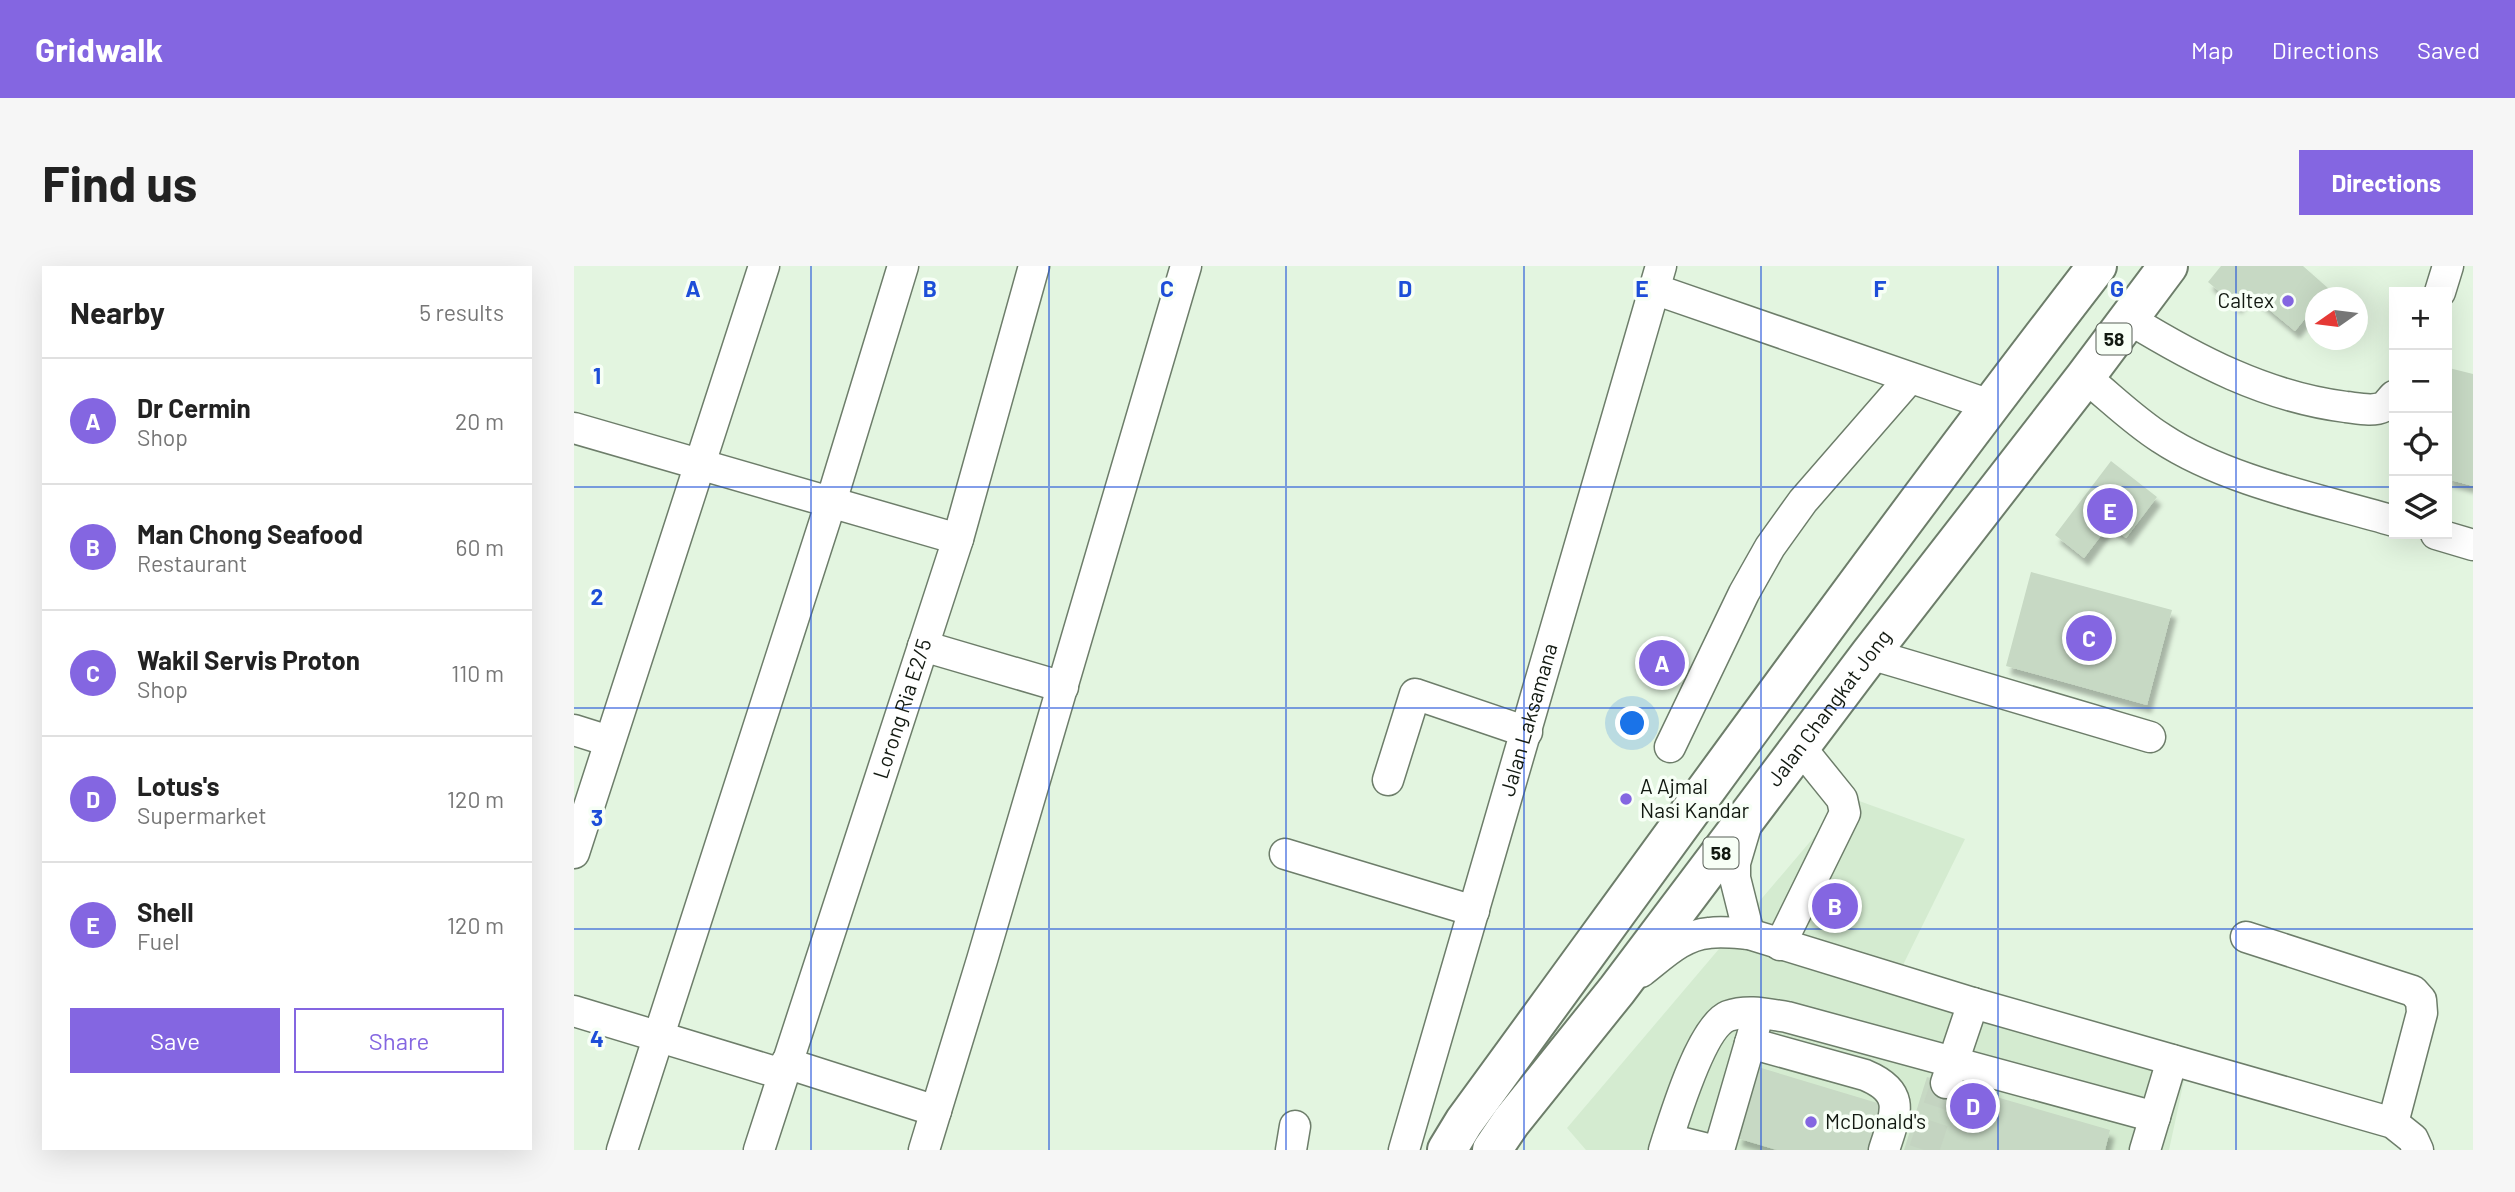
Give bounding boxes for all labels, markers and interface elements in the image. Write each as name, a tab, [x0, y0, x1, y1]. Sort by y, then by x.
text: Gridwalk	[35, 29, 163, 69]
text: Map	[2191, 35, 2234, 64]
text: Directions	[2272, 35, 2379, 64]
text: Saved	[2417, 35, 2480, 64]
button: Directions	[2299, 150, 2473, 215]
text: Find us	[42, 153, 197, 212]
text: A	[685, 274, 701, 302]
text: B	[923, 274, 937, 302]
text: C	[1160, 274, 1174, 302]
text: D	[1398, 274, 1412, 302]
text: E	[1635, 274, 1649, 302]
text: F	[1874, 274, 1887, 302]
text: G	[2110, 274, 2124, 302]
place label: Caltex	[2218, 287, 2274, 312]
north arrow	[2305, 287, 2368, 350]
map controls	[2389, 287, 2452, 539]
button: +	[2389, 287, 2452, 350]
marker: Caltex	[2280, 293, 2296, 309]
text: Nearby	[70, 294, 165, 330]
text: 5 results	[419, 298, 504, 326]
road number: 58	[2096, 324, 2132, 354]
button: −	[2389, 350, 2452, 413]
text: 1	[593, 361, 601, 389]
text: Dr Cermin	[137, 392, 251, 423]
text: A	[85, 407, 101, 435]
text: 20 m	[455, 407, 504, 435]
button: locate	[2389, 413, 2452, 476]
text: Shop	[137, 423, 188, 451]
button: layers	[2389, 476, 2452, 539]
pin: E	[2087, 485, 2133, 537]
text: Man Chong Seafood	[137, 518, 363, 549]
text: B	[86, 533, 100, 561]
text: 60 m	[456, 533, 504, 561]
text: Restaurant	[137, 549, 247, 577]
text: 2	[591, 582, 603, 610]
pin: C	[2066, 612, 2112, 664]
street label: Jalan Changkat Jong	[1761, 624, 1896, 791]
street label: Lorong Ria E2/5	[867, 635, 936, 781]
pin: A	[1639, 637, 1685, 689]
street label: Jalan Laksamana	[1494, 640, 1562, 799]
text: Wakil Servis Proton	[137, 644, 360, 675]
text: C	[86, 659, 100, 687]
text: 110 m	[451, 659, 504, 687]
text: Shop	[137, 675, 188, 703]
your location	[1615, 706, 1649, 740]
text: Lotus's	[137, 770, 220, 801]
place label: A Ajmal Nasi Kandar	[1640, 773, 1750, 822]
text: D	[86, 785, 100, 813]
text: 120 m	[447, 785, 504, 813]
marker: A Ajmal Nasi Kandar	[1618, 791, 1634, 807]
text: Supermarket	[137, 801, 267, 829]
text: 3	[591, 803, 603, 831]
road number: 58	[1704, 838, 1738, 868]
pin: B	[1812, 880, 1858, 932]
text: Shell	[137, 896, 194, 927]
text: E	[86, 911, 100, 939]
text: 120 m	[447, 911, 504, 939]
text: Fuel	[137, 927, 180, 955]
button: Save	[70, 1008, 280, 1073]
button: Share	[294, 1008, 504, 1073]
text: 4	[590, 1024, 604, 1052]
pin: D	[1950, 1080, 1996, 1132]
place label: McDonald's	[1825, 1108, 1926, 1133]
marker: McDonald's	[1803, 1114, 1819, 1130]

